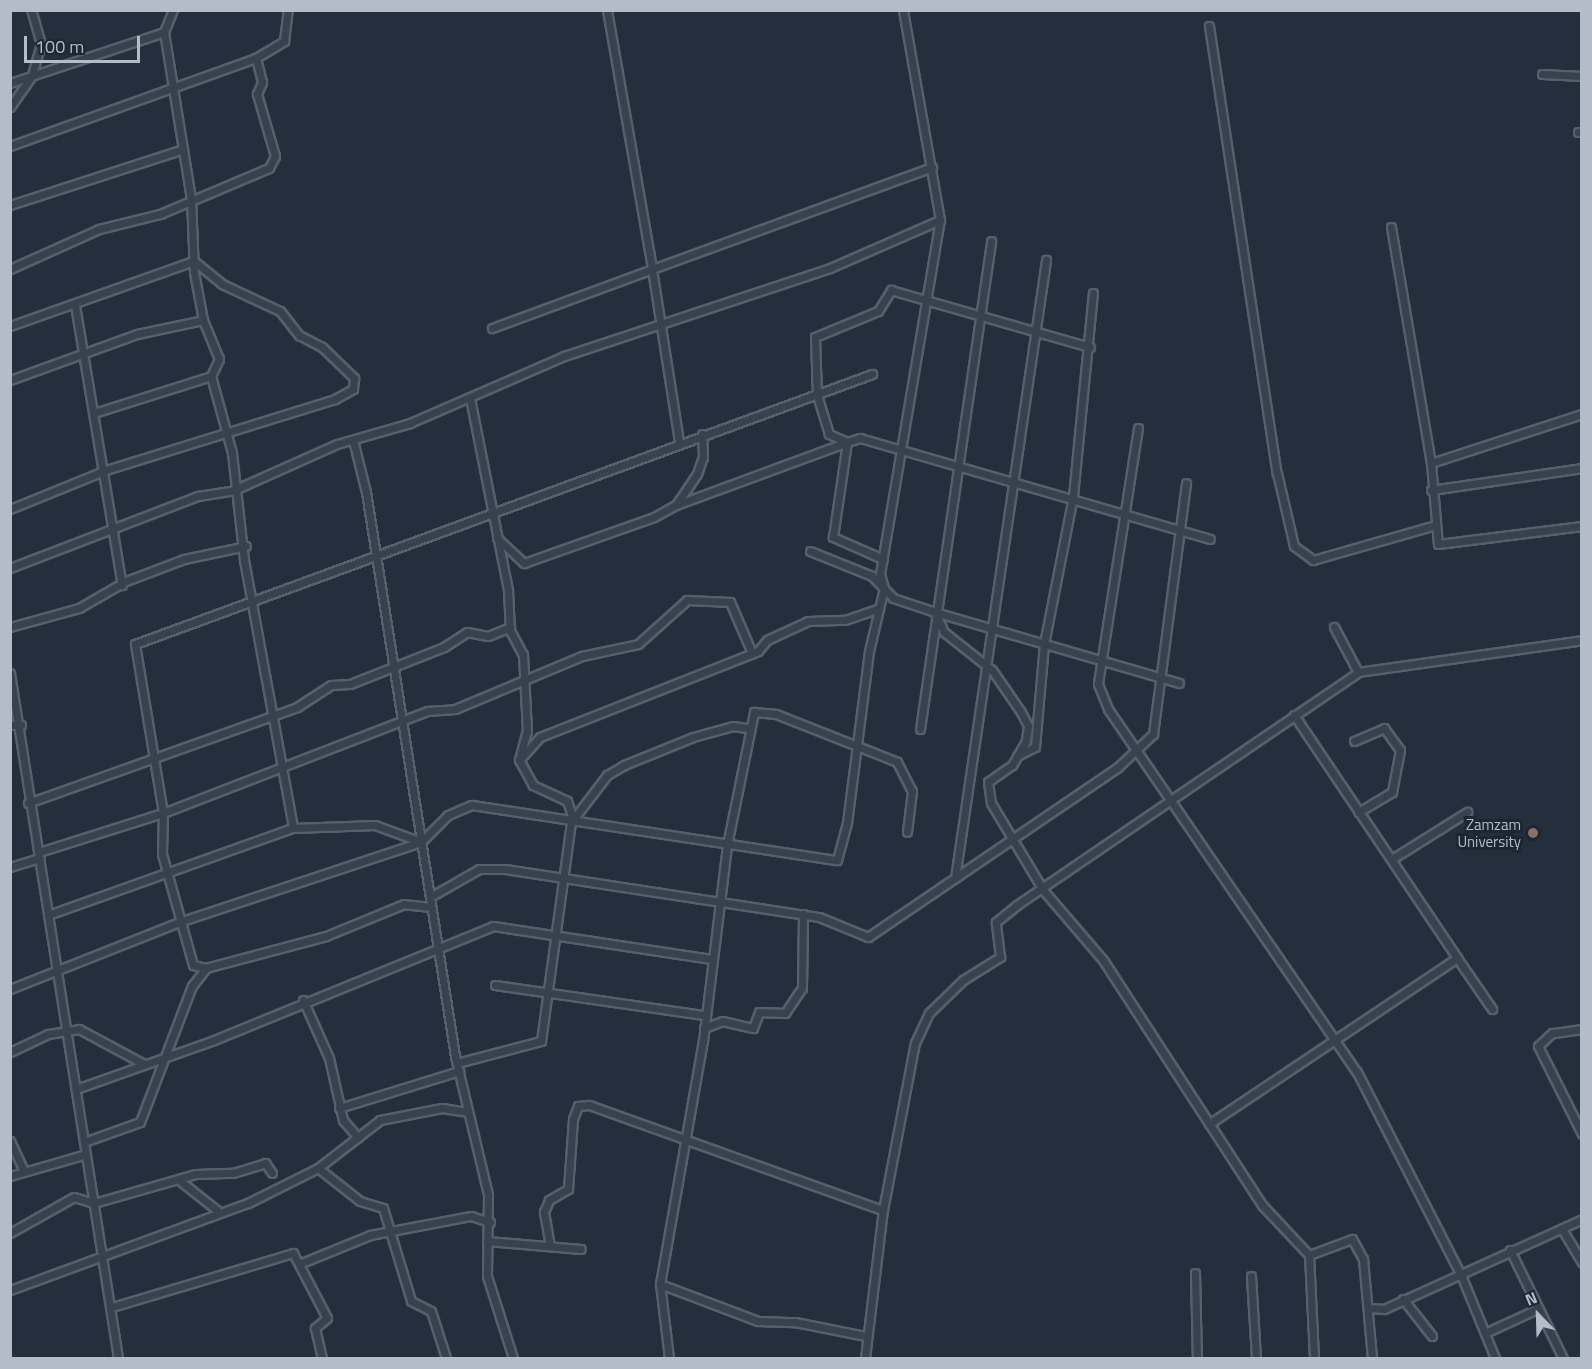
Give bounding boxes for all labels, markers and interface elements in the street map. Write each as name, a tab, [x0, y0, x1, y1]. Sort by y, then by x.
scale bar	[27, 24, 142, 62]
text: 100 m	[35, 33, 84, 60]
place label: Zamzam University	[1457, 815, 1521, 850]
marker: Zamzam University	[1526, 826, 1540, 840]
north arrow	[1508, 1285, 1568, 1345]
text: N	[1521, 1285, 1541, 1312]

